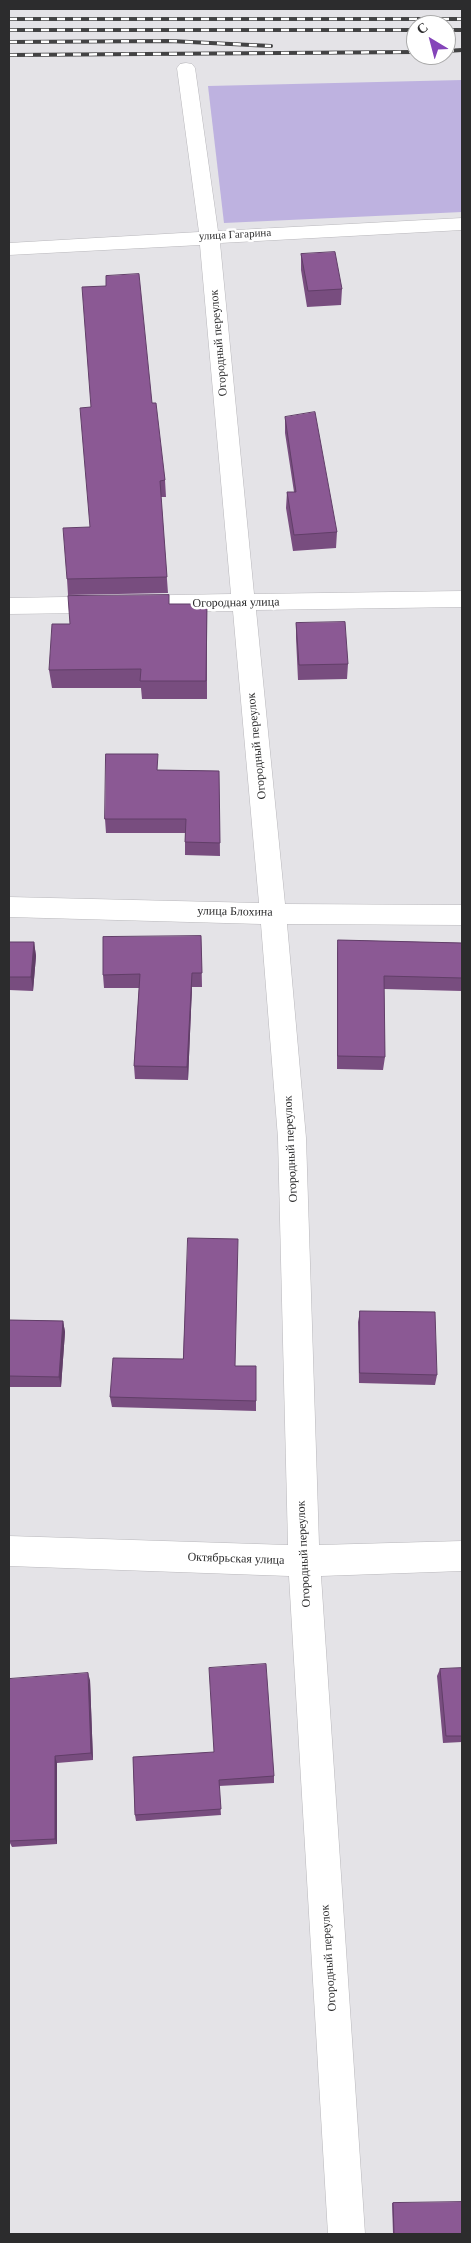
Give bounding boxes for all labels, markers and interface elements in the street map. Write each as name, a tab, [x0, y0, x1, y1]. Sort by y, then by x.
north arrow	[406, 15, 456, 65]
text: С	[414, 19, 431, 37]
street label: улица Гагарина	[198, 227, 272, 243]
street label: Огородный переулок	[207, 289, 231, 397]
street label: Огородная улица	[192, 595, 280, 611]
street label: Огородный переулок	[244, 692, 270, 800]
street label: улица Блохина	[197, 904, 273, 920]
street label: Огородный переулок	[281, 1095, 301, 1203]
street label: Огородный переулок	[294, 1500, 314, 1608]
street label: Октябрьская улица	[187, 1550, 285, 1568]
street label: Огородный переулок	[318, 1904, 340, 2012]

